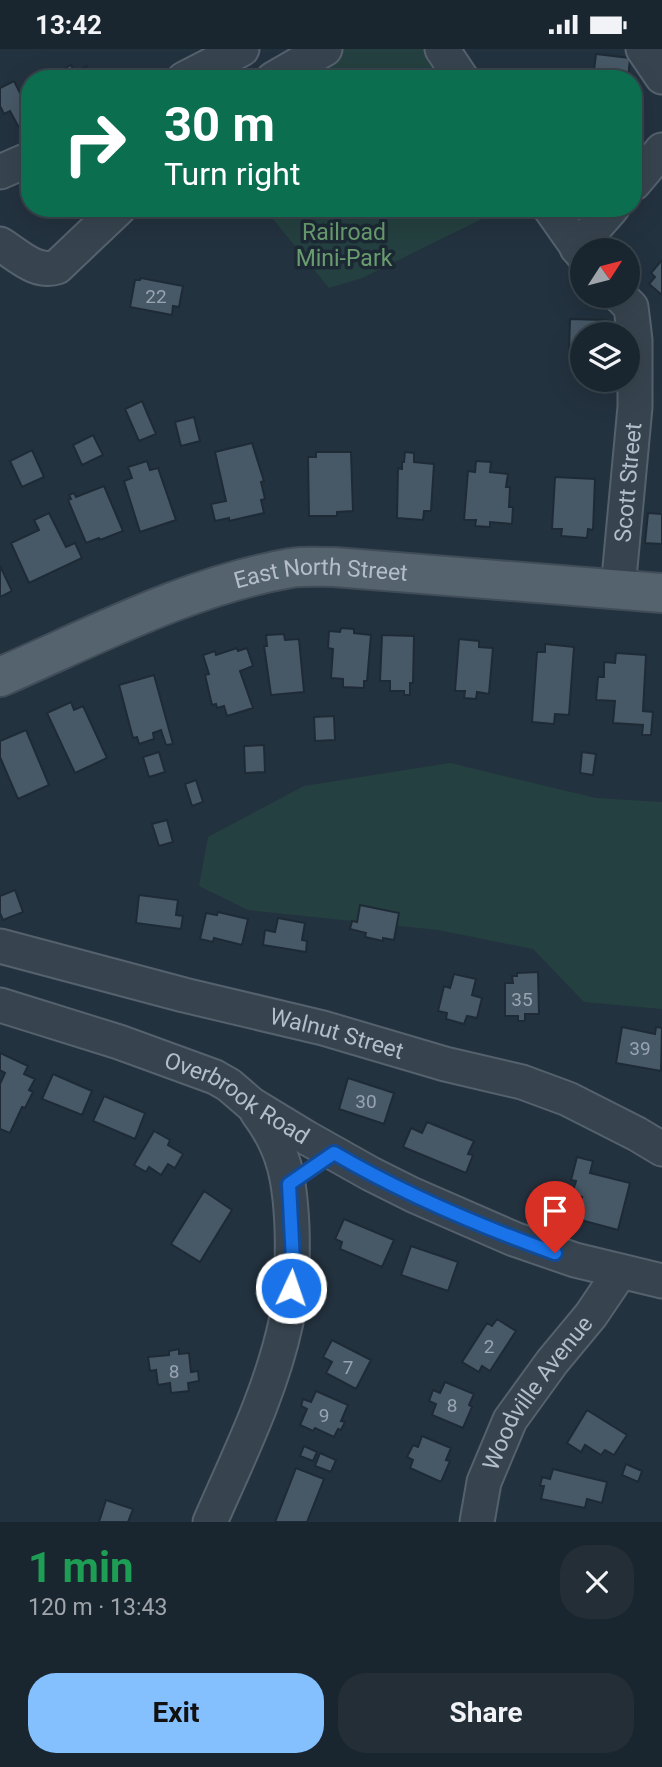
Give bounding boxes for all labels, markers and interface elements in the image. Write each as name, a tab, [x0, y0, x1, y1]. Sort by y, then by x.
text: 13:42	[35, 10, 102, 40]
text: 30 m	[164, 96, 275, 153]
icon: right	[49, 98, 140, 189]
text: Turn right	[164, 155, 300, 193]
park label: Railroad Mini-Park	[296, 219, 393, 272]
north arrow	[570, 238, 640, 308]
map controls	[570, 238, 640, 392]
house number: 22	[145, 285, 167, 308]
button: layers	[570, 322, 640, 392]
street label: Scott Street	[609, 421, 647, 544]
street label: East North Street	[231, 553, 409, 594]
house number: 35	[511, 988, 533, 1011]
street label: Walnut Street	[267, 1002, 407, 1065]
house number: 39	[629, 1037, 651, 1060]
street label: Overbrook Road	[161, 1046, 314, 1150]
house number: 30	[355, 1090, 377, 1113]
pin	[525, 1181, 585, 1253]
icon: arrive	[536, 1192, 574, 1230]
position arrow	[254, 1251, 328, 1325]
street label: Woodville Avenue	[477, 1310, 598, 1474]
house number: 2	[484, 1335, 494, 1358]
house number: 7	[343, 1356, 353, 1379]
house number: 8	[169, 1360, 179, 1383]
house number: 8	[447, 1394, 457, 1417]
house number: 9	[319, 1404, 329, 1427]
text: 1 min	[28, 1543, 134, 1592]
button: close	[560, 1545, 634, 1619]
text: 120 m · 13:43	[28, 1594, 167, 1621]
button: Exit	[28, 1673, 324, 1753]
button: Share	[338, 1673, 634, 1753]

